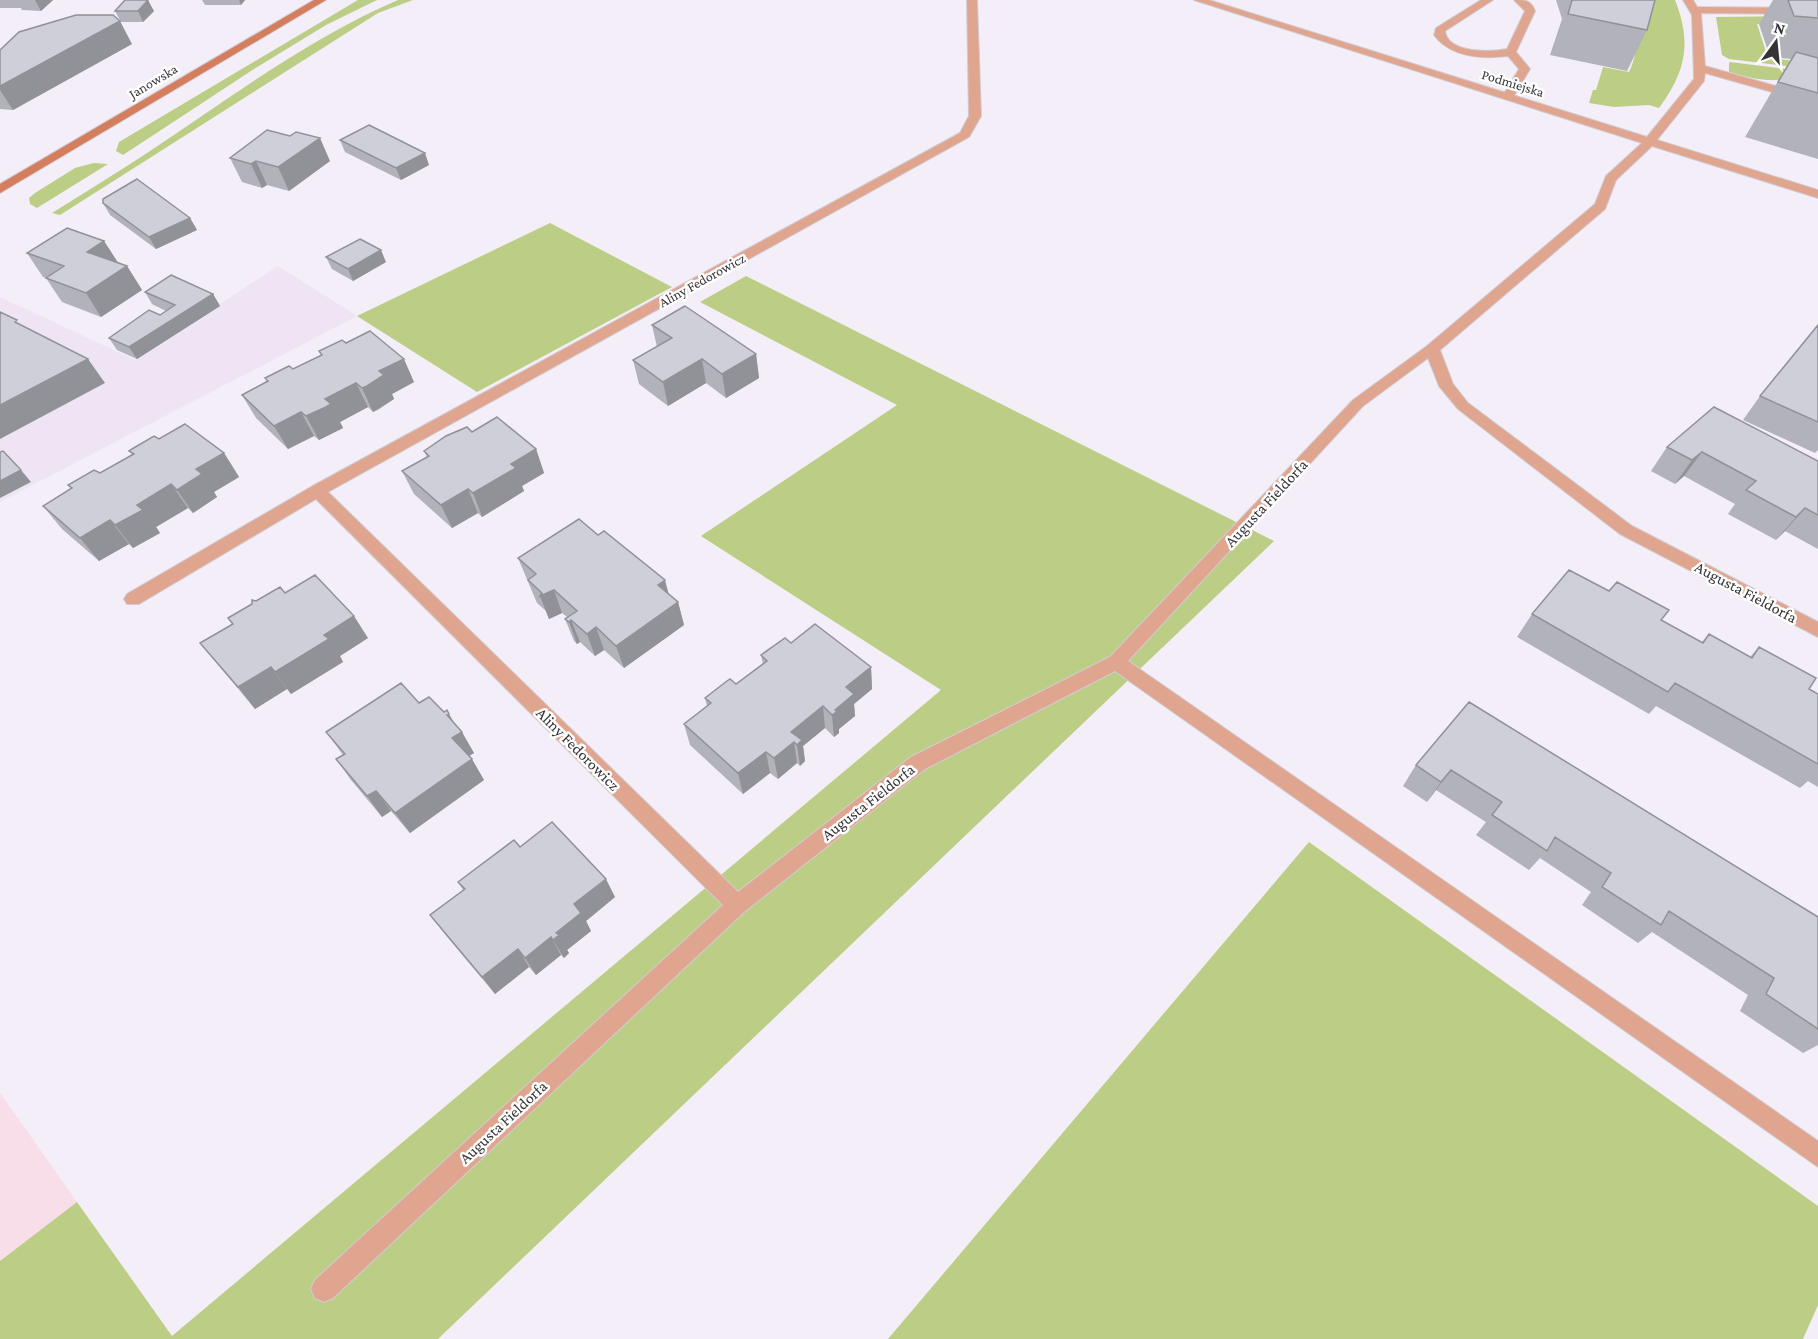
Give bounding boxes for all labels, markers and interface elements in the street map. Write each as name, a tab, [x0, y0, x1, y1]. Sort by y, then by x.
north arrow	[1746, 12, 1806, 72]
text: N	[1772, 18, 1787, 38]
street label: Janowska	[124, 60, 181, 103]
street label: Podmiejska	[1480, 66, 1547, 101]
street label: Aliny Fedorowicz	[656, 250, 748, 310]
street label: Augusta Fieldorfa	[1221, 455, 1312, 551]
street label: Augusta Fieldorfa	[1692, 558, 1800, 627]
street label: Aliny Fedorowicz	[532, 704, 623, 795]
street label: Augusta Fieldorfa	[818, 760, 919, 844]
street label: Augusta Fieldorfa	[456, 1077, 551, 1167]

